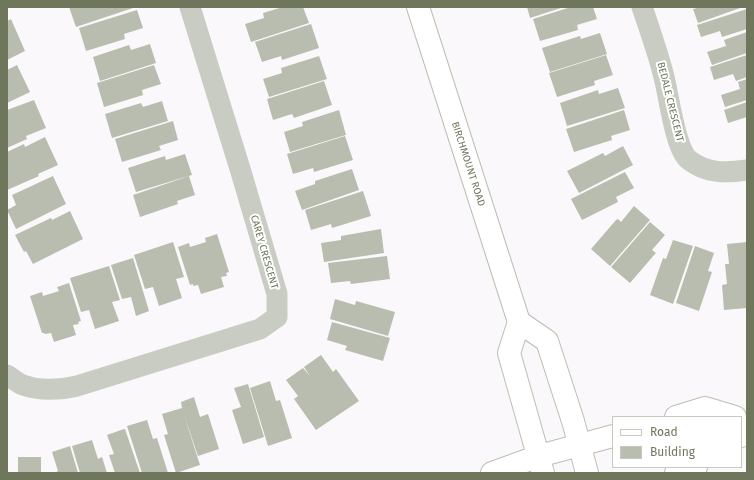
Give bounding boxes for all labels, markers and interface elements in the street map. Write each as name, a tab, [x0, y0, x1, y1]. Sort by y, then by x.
street label: BEDALE CRESCENT	[654, 61, 686, 143]
street label: BIRCHMOUNT ROAD	[449, 120, 487, 208]
street label: CAREY CRESCENT	[248, 214, 280, 290]
legend	[612, 416, 742, 468]
text: Road	[650, 425, 678, 439]
text: Building	[650, 445, 695, 459]

